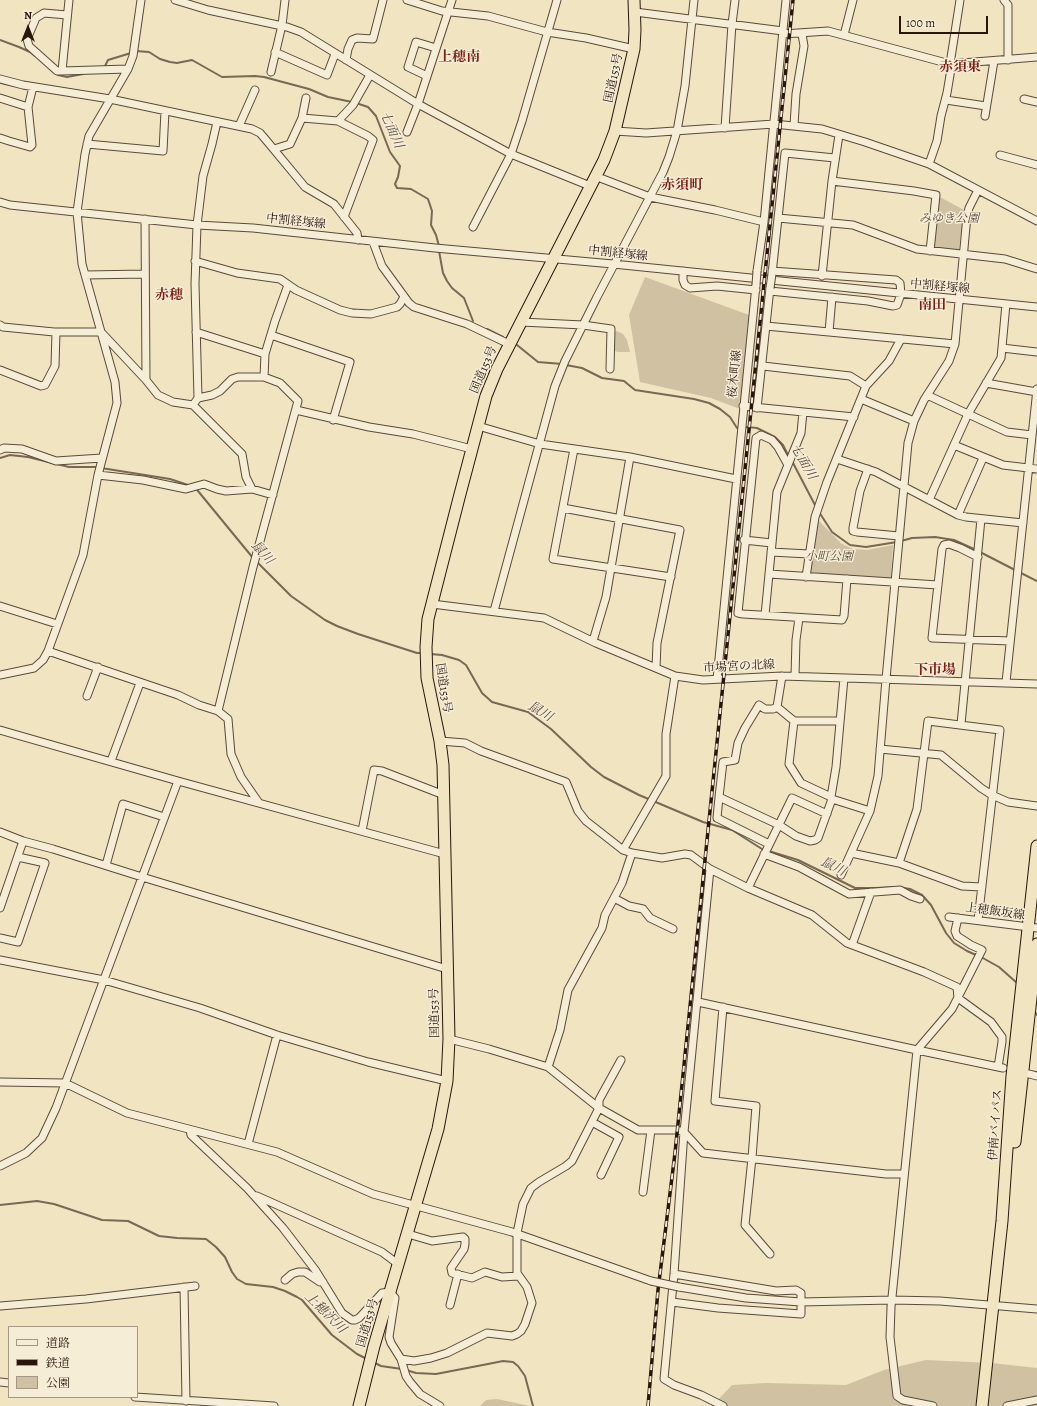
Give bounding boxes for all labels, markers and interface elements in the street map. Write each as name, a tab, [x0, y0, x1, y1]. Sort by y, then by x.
north arrow	[8, 8, 48, 48]
text: N	[24, 8, 32, 23]
scale bar	[901, 8, 990, 34]
text: 100 m	[906, 15, 935, 31]
district label: 上穂南	[438, 50, 480, 66]
street label: 国道153号	[602, 52, 626, 104]
district label: 赤須東	[939, 60, 981, 76]
water label: 七面川	[376, 109, 406, 151]
district label: 赤須町	[661, 178, 703, 194]
street label: 中割経塚線	[265, 212, 327, 232]
park label: みゆき公園	[919, 212, 979, 226]
street label: 中割経塚線	[587, 244, 649, 264]
street label: 中割経塚線	[909, 277, 971, 297]
district label: 赤穂	[155, 288, 183, 304]
district label: 南田	[918, 298, 946, 314]
street label: 国道153号	[468, 344, 500, 396]
street label: 桜木町線	[725, 349, 745, 399]
water label: 七面川	[786, 441, 820, 483]
water label: 鼠川	[248, 538, 276, 568]
park label: 小町公園	[805, 550, 853, 564]
street label: 市場宮の北線	[703, 658, 775, 676]
street label: 国道153号	[432, 662, 454, 714]
district label: 下市場	[914, 663, 956, 679]
water label: 鼠川	[525, 699, 555, 725]
water label: 鼠川	[818, 854, 848, 880]
street label: 上穂飯坂線	[964, 901, 1026, 923]
street label: 国道153号	[427, 988, 443, 1038]
street label: 伊南バイパス	[986, 1089, 1006, 1161]
water label: 上穂沢川	[301, 1289, 349, 1337]
street label: 国道153号	[354, 1297, 382, 1349]
legend	[8, 1326, 138, 1398]
text: 道路	[46, 1335, 70, 1351]
text: 鉄道	[46, 1355, 70, 1371]
text: 公園	[46, 1375, 70, 1391]

